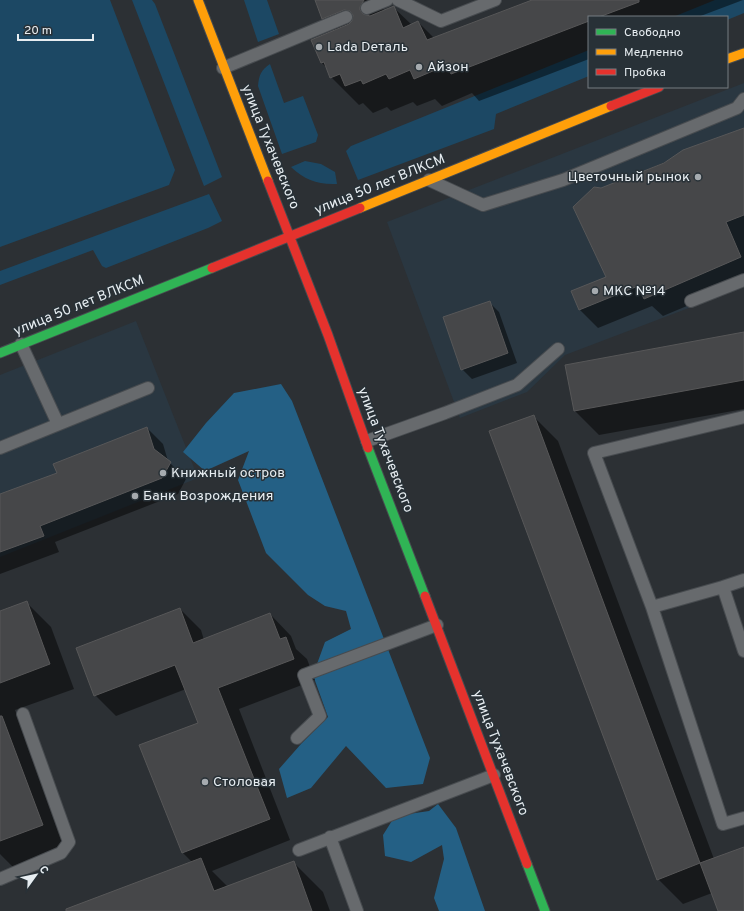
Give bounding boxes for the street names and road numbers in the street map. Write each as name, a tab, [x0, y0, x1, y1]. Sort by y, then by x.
street label: улица Тухачевского	[237, 82, 303, 212]
street label: улица 50 лет ВЛКСМ	[312, 151, 448, 219]
street label: улица 50 лет ВЛКСМ	[11, 272, 147, 340]
street label: улица Тухачевского	[353, 385, 417, 515]
street label: улица Тухачевского	[468, 688, 532, 818]

